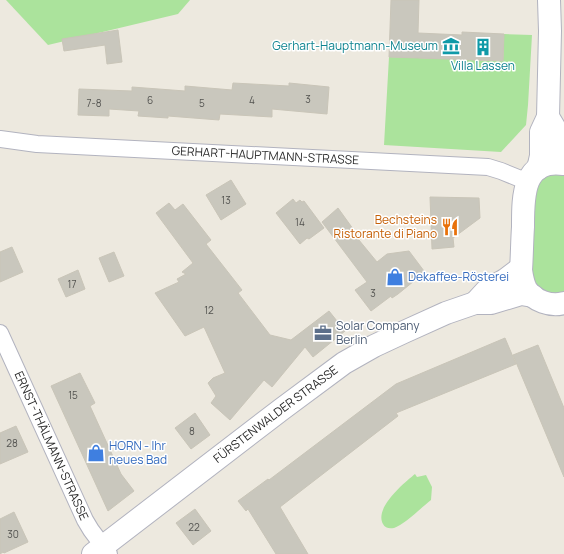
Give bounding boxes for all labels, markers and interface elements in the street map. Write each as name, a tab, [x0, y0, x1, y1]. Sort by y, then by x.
museum icon: Gerhart-Hauptmann-Museum	[441, 36, 461, 56]
place label: Gerhart-Hauptmann-Museum	[272, 37, 438, 54]
building icon: Villa Lassen	[473, 37, 493, 57]
place label: Villa Lassen	[451, 57, 515, 74]
house number: 3	[305, 92, 311, 106]
house number: 6	[147, 93, 153, 107]
house number: 4	[249, 93, 255, 107]
house number: 7-8	[86, 96, 102, 110]
house number: 5	[199, 96, 205, 110]
street label: GERHART-HAUPTMANN-STRASSE	[171, 142, 360, 168]
house number: 13	[221, 193, 231, 207]
place label: Bechsteins Ristorante di Piano	[334, 211, 437, 242]
house number: 14	[295, 215, 305, 229]
restaurant icon: Bechsteins Ristorante di Piano	[440, 217, 460, 237]
shop icon: Dekaffee-Rösterei	[385, 267, 405, 287]
place label: Dekaffee-Rösterei	[408, 268, 509, 285]
house number: 17	[68, 277, 76, 291]
house number: 3	[370, 286, 376, 300]
house number: 12	[204, 303, 214, 317]
place label: Solar Company Berlin	[336, 317, 420, 348]
office icon: Solar Company Berlin	[313, 323, 333, 343]
street label: FÜRSTENWALDER STRASSE	[210, 361, 341, 467]
street label: ERNST-THÄLMANN-STRASSE	[11, 368, 93, 523]
house number: 15	[68, 388, 78, 402]
house number: 8	[189, 424, 195, 438]
house number: 28	[6, 436, 18, 450]
place label: HORN - Ihr neues Bad	[109, 437, 167, 468]
shop icon: HORN - Ihr neues Bad	[86, 443, 106, 463]
house number: 22	[188, 520, 200, 534]
house number: 30	[7, 527, 19, 541]

